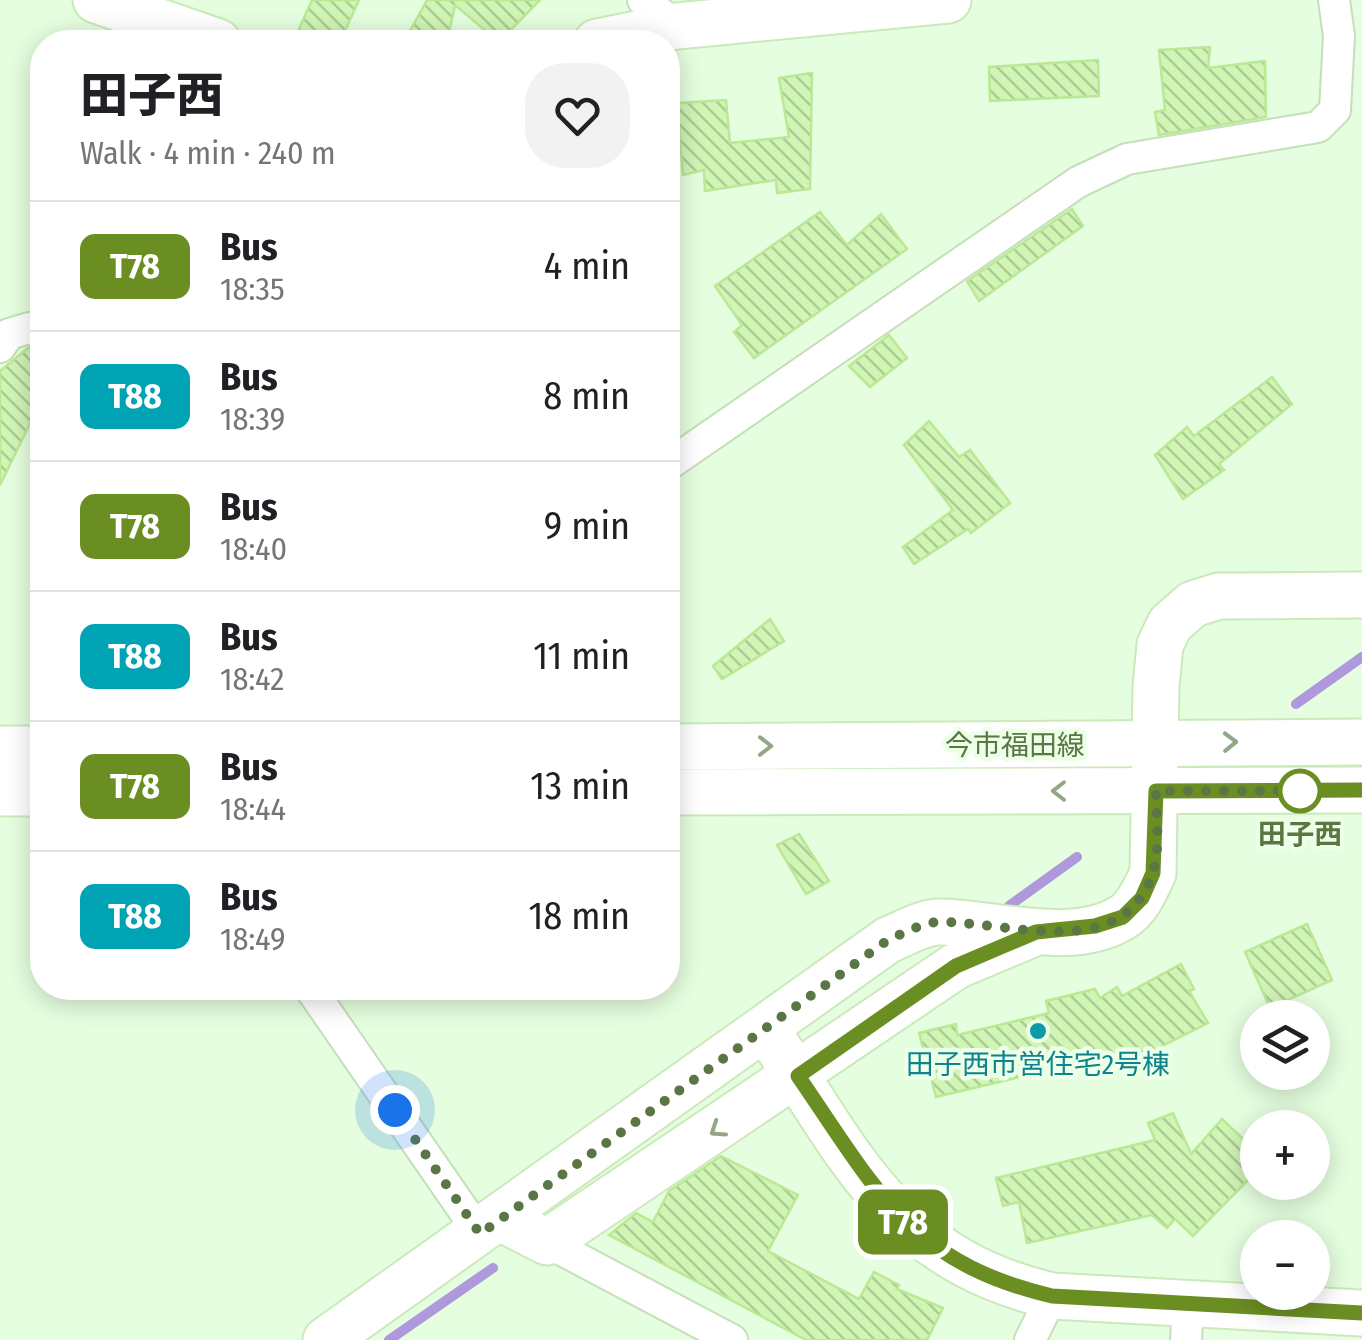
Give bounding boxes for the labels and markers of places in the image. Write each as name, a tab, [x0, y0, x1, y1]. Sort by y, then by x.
marker: 田子西	[1279, 770, 1321, 812]
place label: 田子西	[1258, 818, 1342, 851]
marker: 田子西市営住宅2号棟	[1027, 1020, 1049, 1042]
place label: 田子西市営住宅2号棟	[906, 1048, 1170, 1081]

